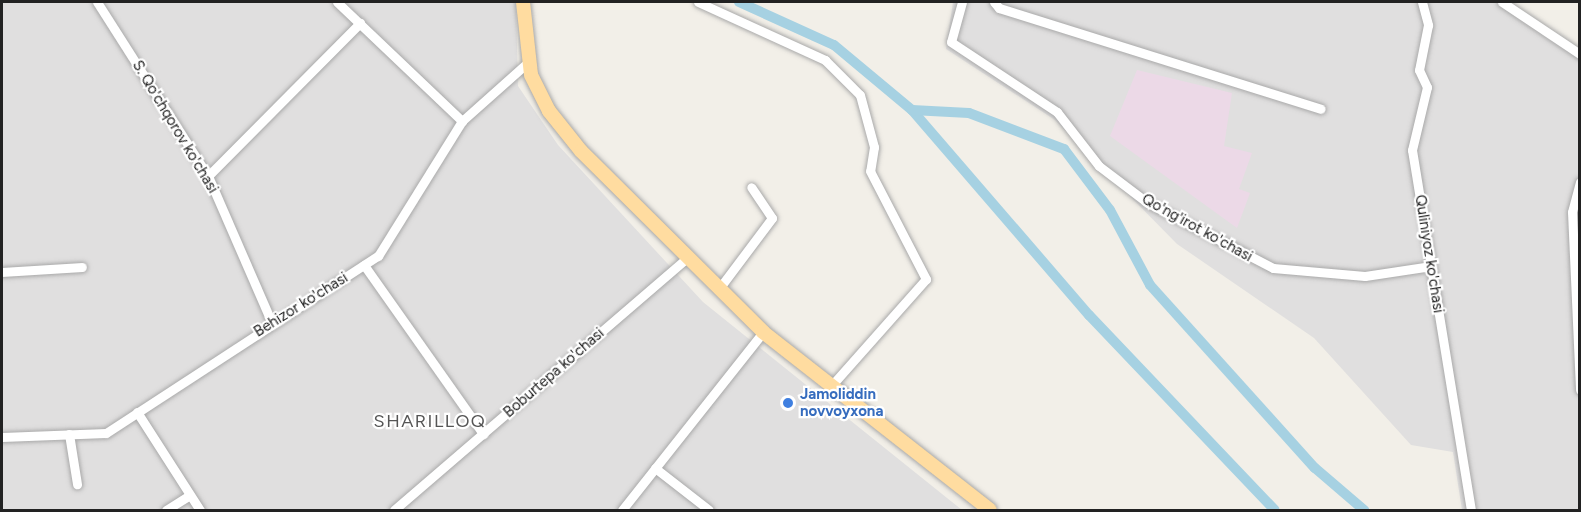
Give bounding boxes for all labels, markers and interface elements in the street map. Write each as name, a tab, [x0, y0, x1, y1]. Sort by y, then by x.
street label: S. Qo'chqorov ko'chasi	[128, 57, 222, 197]
street label: Qo'ng'irot ko'chasi	[1139, 190, 1255, 266]
street label: Quliniyoz ko'chasi	[1411, 194, 1447, 314]
street label: Behizor ko'chasi	[251, 269, 351, 341]
street label: Boburtepa ko'chasi	[500, 324, 608, 422]
place label: Jamoliddin novvoyxona	[800, 385, 883, 420]
marker: Jamoliddin novvoyxona	[781, 396, 795, 410]
district label: SHARILLOQ	[374, 410, 486, 432]

